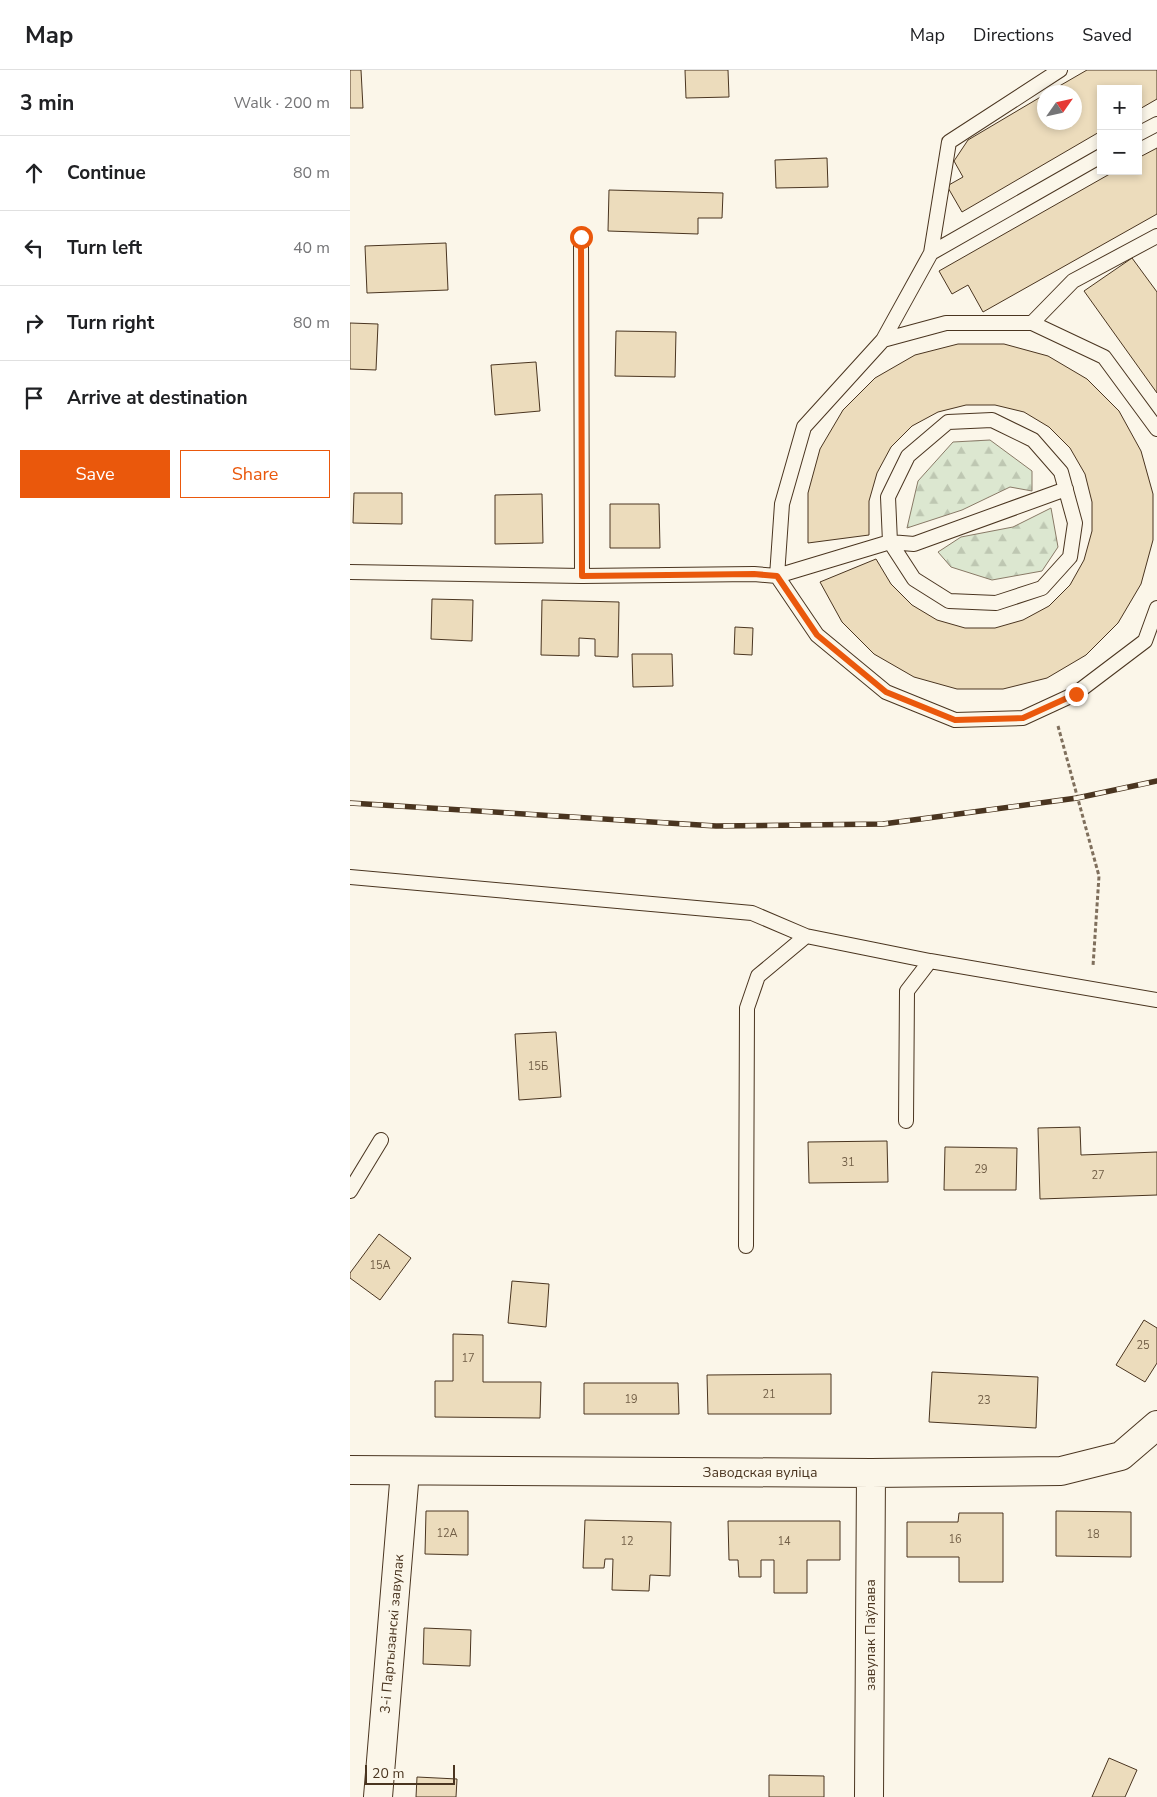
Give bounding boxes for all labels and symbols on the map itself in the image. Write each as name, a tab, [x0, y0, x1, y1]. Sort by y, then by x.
north arrow	[1037, 85, 1082, 130]
route start	[570, 226, 593, 249]
route end	[1065, 683, 1088, 706]
house number: 15Б	[528, 1059, 548, 1074]
house number: 31	[841, 1155, 855, 1170]
house number: 29	[974, 1162, 988, 1177]
house number: 27	[1091, 1168, 1105, 1183]
house number: 15А	[369, 1258, 391, 1273]
house number: 25	[1136, 1338, 1150, 1353]
house number: 17	[461, 1351, 475, 1366]
house number: 21	[762, 1387, 776, 1402]
house number: 19	[624, 1392, 638, 1407]
house number: 23	[977, 1393, 991, 1408]
street label: Заводская вуліца	[703, 1463, 817, 1482]
house number: 12А	[436, 1526, 458, 1541]
house number: 18	[1086, 1527, 1100, 1542]
house number: 16	[948, 1532, 962, 1547]
house number: 12	[620, 1534, 634, 1549]
house number: 14	[777, 1534, 791, 1549]
street label: 3-і Партызанскі завулак	[376, 1553, 408, 1714]
street label: завулак Паўлава	[861, 1579, 880, 1691]
scale bar	[365, 1762, 455, 1785]

